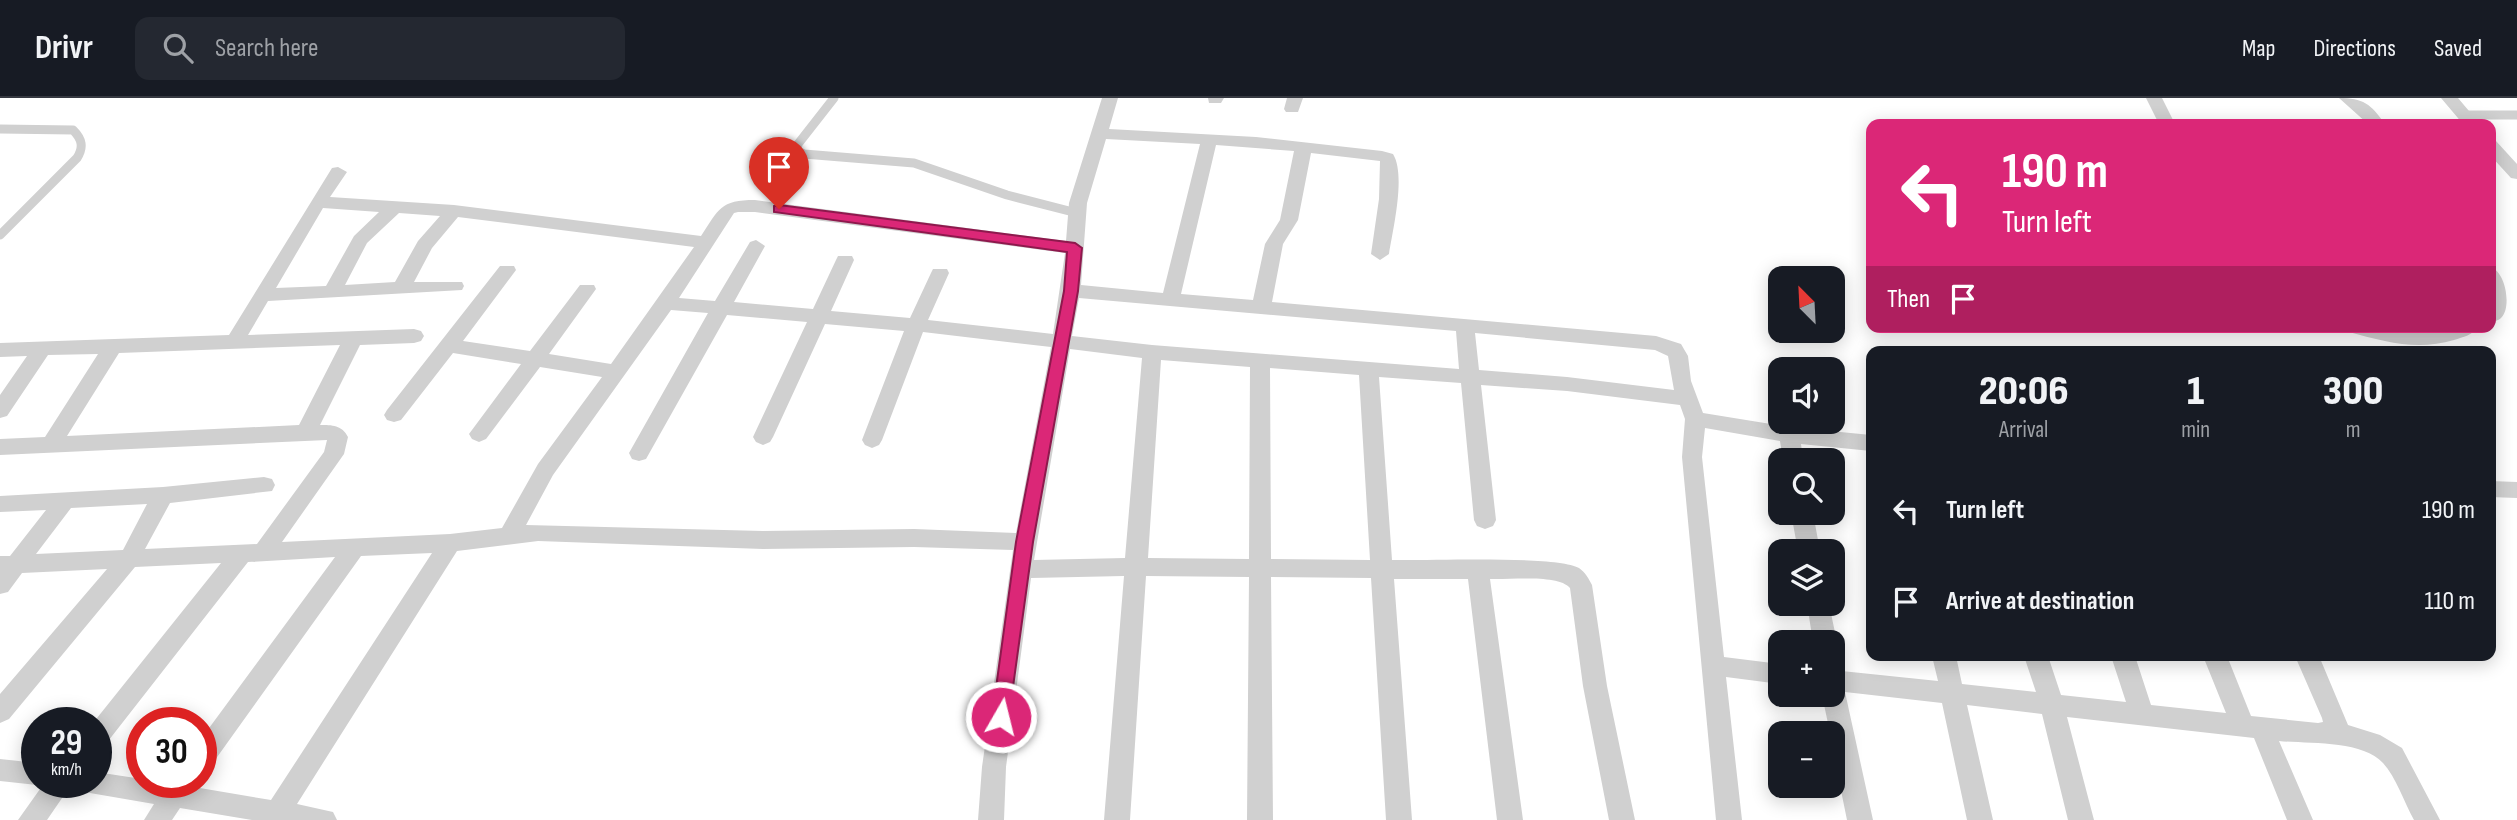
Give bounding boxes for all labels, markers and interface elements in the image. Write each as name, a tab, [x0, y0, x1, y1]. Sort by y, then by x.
search box	[135, 17, 625, 80]
text: Drivr	[35, 28, 93, 68]
icon: search	[159, 29, 197, 67]
text: Search here	[215, 33, 318, 64]
text: Map	[2242, 34, 2275, 63]
text: Directions	[2313, 34, 2396, 63]
text: Saved	[2434, 34, 2482, 63]
pin	[749, 137, 809, 209]
text: 190 m	[2002, 143, 2108, 202]
icon: left	[1887, 147, 1978, 238]
icon: arrive	[760, 148, 798, 186]
text: Turn left	[2002, 203, 2092, 242]
north arrow	[1768, 266, 1844, 343]
map controls	[1768, 266, 1845, 798]
icon: arrive	[1944, 280, 1982, 318]
text: Then	[1887, 284, 1930, 315]
button: sound	[1768, 357, 1845, 434]
text: 20:06	[1979, 366, 2069, 417]
text: 1	[2187, 366, 2204, 417]
text: 300	[2323, 366, 2383, 417]
text: Arrival	[1999, 416, 2048, 444]
text: min	[2181, 416, 2210, 444]
text: m	[2346, 416, 2360, 444]
button: search	[1768, 448, 1845, 525]
icon: left	[1887, 492, 1925, 530]
text: Turn left	[1946, 495, 2024, 526]
text: 190 m	[2422, 495, 2475, 526]
button: layers	[1768, 539, 1845, 616]
icon: arrive	[1887, 583, 1925, 621]
text: Arrive at destination	[1946, 586, 2134, 617]
text: 110 m	[2424, 586, 2475, 617]
button: +	[1768, 630, 1845, 707]
position arrow	[964, 680, 1038, 754]
speed limit sign: 30	[126, 707, 217, 798]
button: −	[1768, 721, 1845, 798]
text: 29	[51, 722, 82, 765]
text: km/h	[51, 759, 82, 780]

